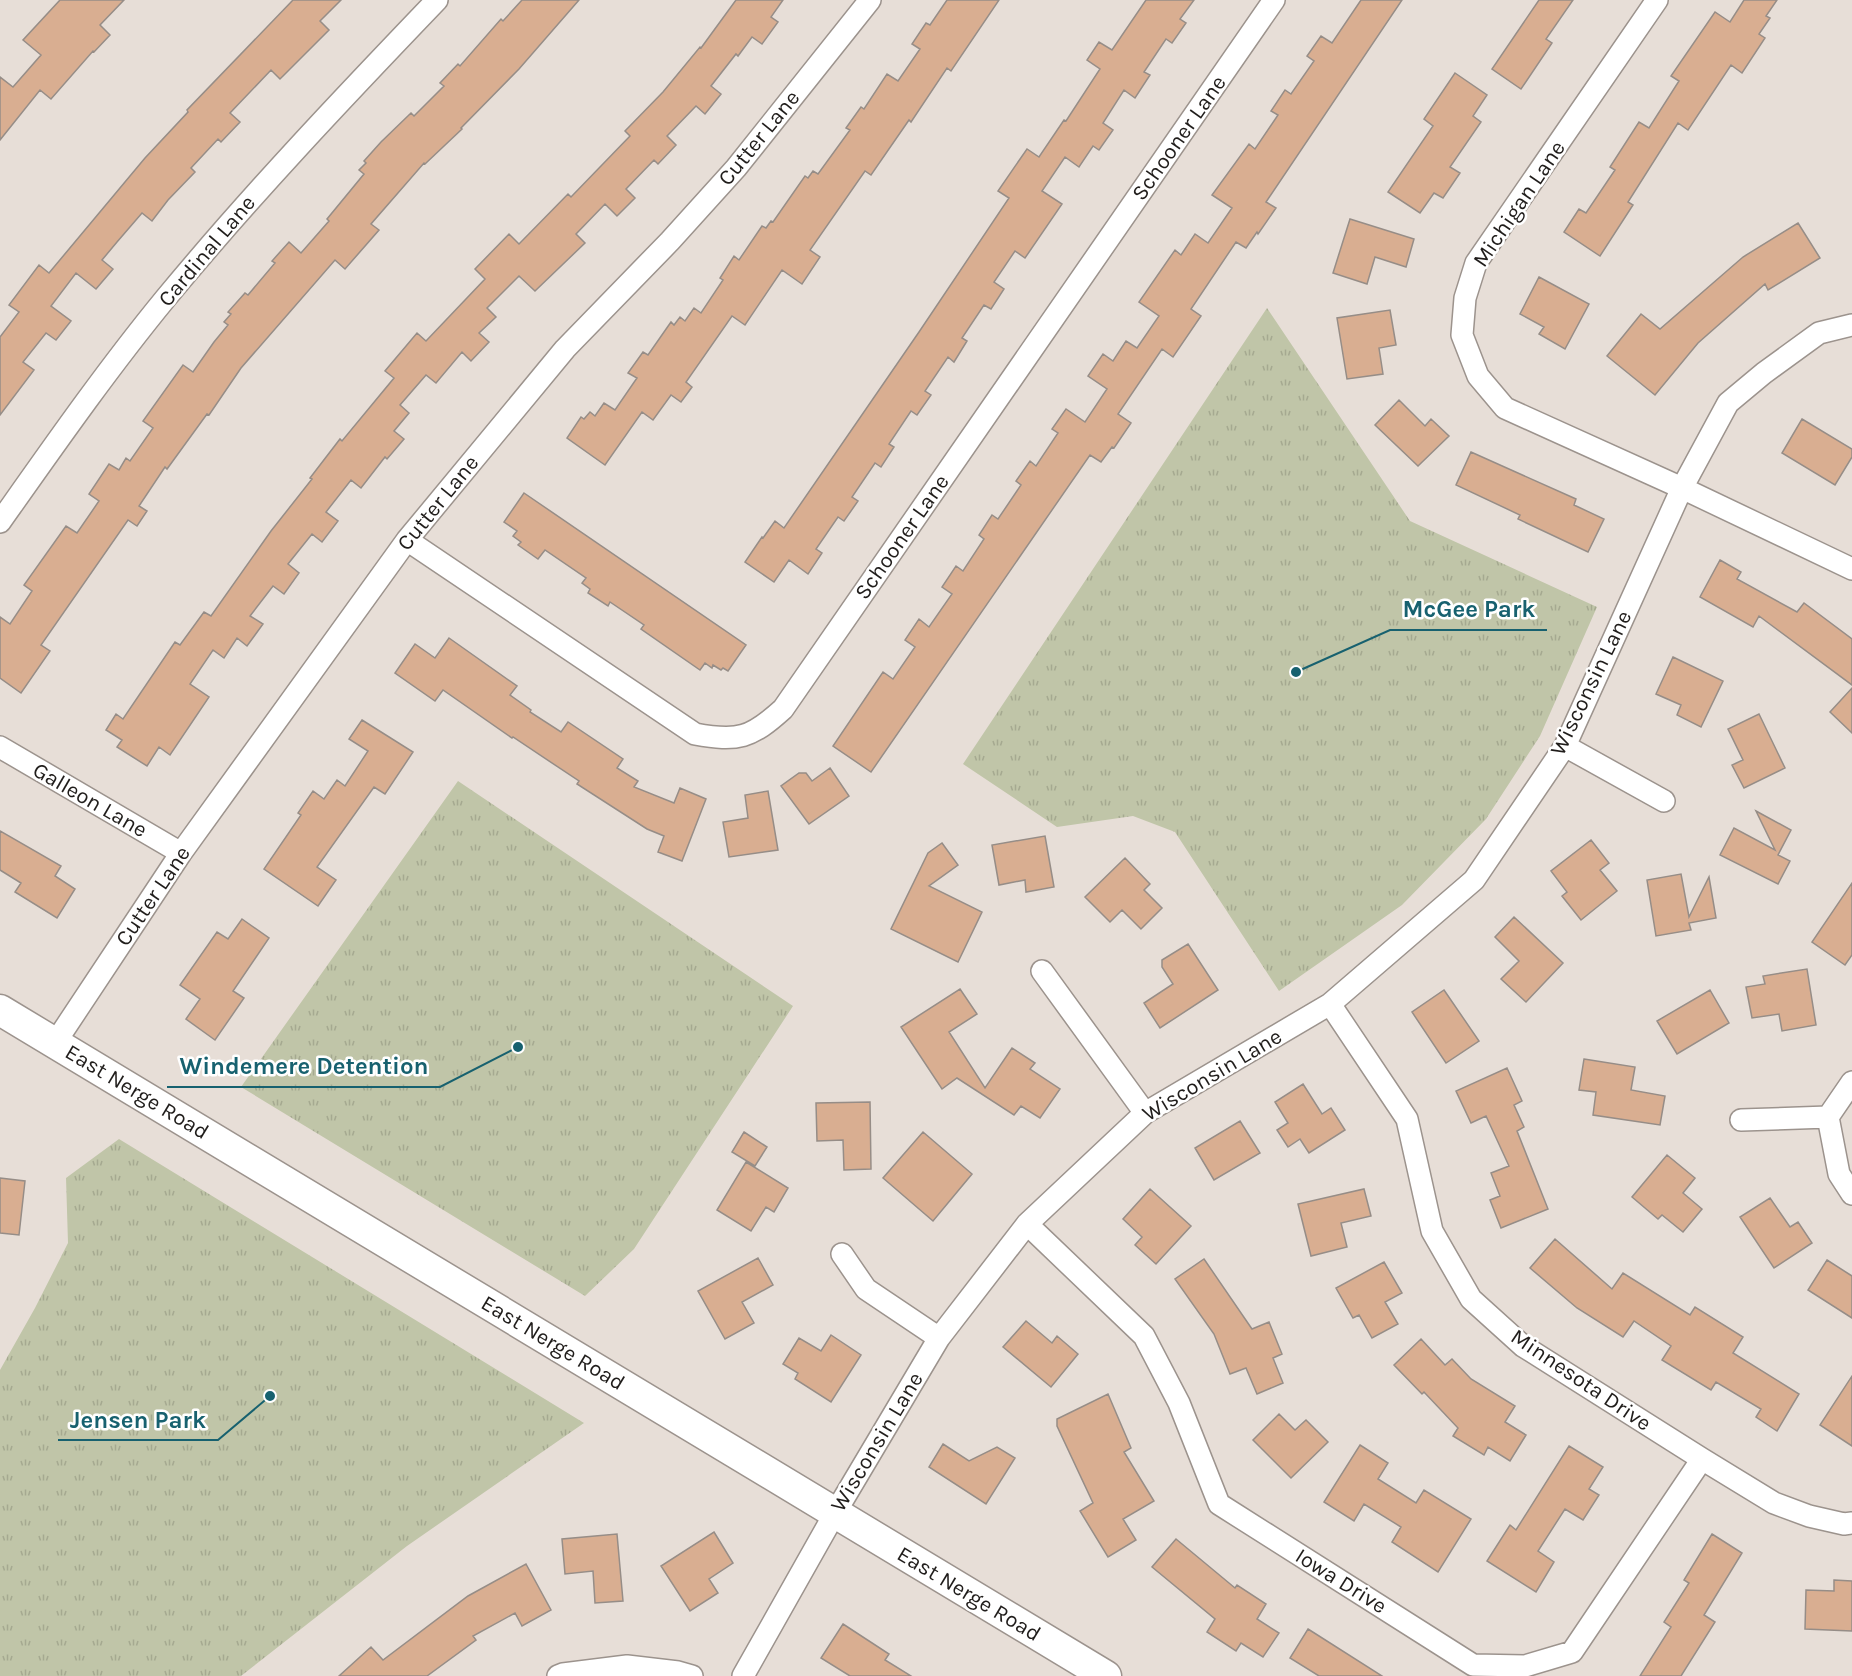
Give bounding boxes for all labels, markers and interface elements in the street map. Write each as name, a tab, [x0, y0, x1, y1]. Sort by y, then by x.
street label: Schooner Lane	[1126, 70, 1232, 206]
street label: Cutter Lane	[713, 85, 805, 191]
street label: Michigan Lane	[1467, 136, 1571, 272]
street label: Cardinal Lane	[153, 190, 261, 312]
street label: Cutter Lane	[392, 450, 484, 556]
street label: Schooner Lane	[849, 469, 955, 605]
callout: McGee Park	[1390, 588, 1547, 630]
text: McGee Park	[1402, 595, 1536, 623]
street label: Wisconsin Lane	[1545, 606, 1637, 760]
street label: Galleon Lane	[28, 757, 152, 843]
street label: Cutter Lane	[110, 841, 196, 951]
street label: Wisconsin Lane	[1138, 1023, 1286, 1127]
street label: East Nerge Road	[60, 1039, 214, 1145]
callout: Windemere Detention	[167, 1045, 440, 1087]
text: Windemere Detention	[180, 1052, 428, 1080]
street label: East Nerge Road	[476, 1290, 630, 1396]
street label: Minnesota Drive	[1506, 1323, 1656, 1437]
street label: Wisconsin Lane	[825, 1368, 929, 1516]
callout: Jensen Park	[58, 1398, 218, 1440]
text: Jensen Park	[70, 1406, 206, 1434]
street label: East Nerge Road	[892, 1541, 1046, 1647]
street label: Iowa Drive	[1291, 1543, 1391, 1619]

